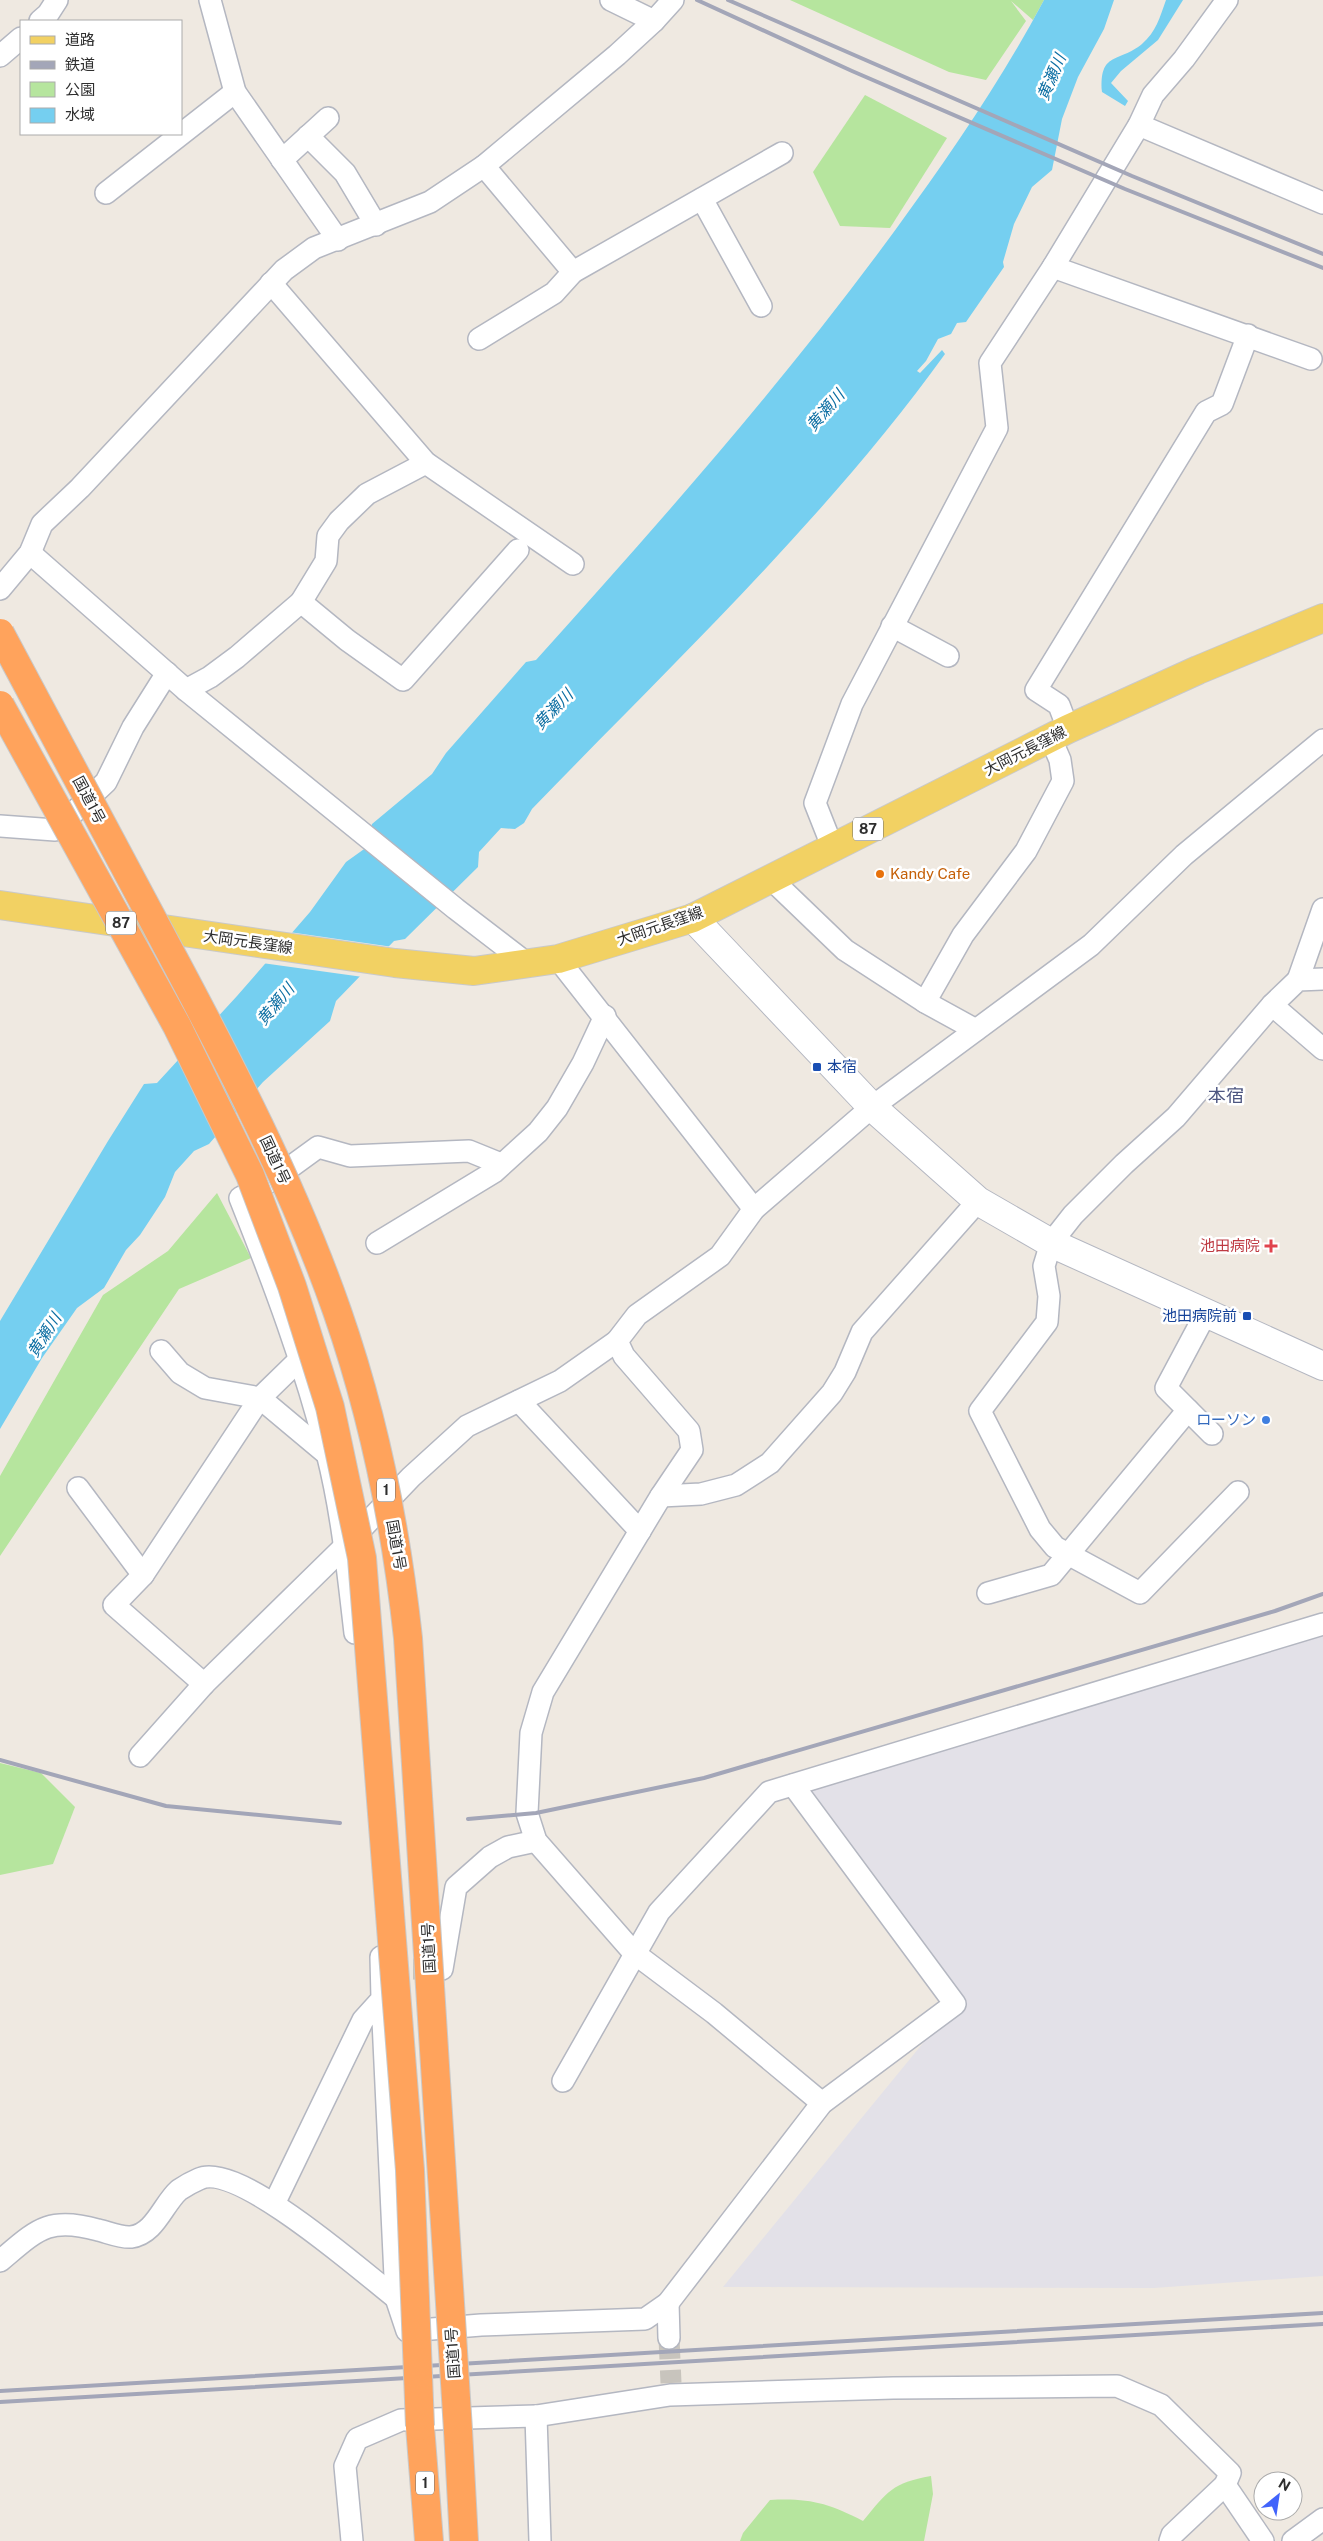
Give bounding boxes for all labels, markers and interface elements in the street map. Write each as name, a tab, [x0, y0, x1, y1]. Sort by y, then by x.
legend	[20, 20, 182, 135]
text: 道路	[65, 31, 95, 48]
water label: 黄瀬川	[1033, 50, 1070, 103]
text: 鉄道	[65, 56, 95, 73]
text: 公園	[65, 81, 95, 98]
text: 水域	[65, 106, 95, 123]
water label: 黄瀬川	[802, 384, 850, 435]
water label: 黄瀬川	[530, 684, 578, 733]
street label: 大岡元長窪線	[981, 723, 1069, 779]
street label: 国道1号	[70, 773, 109, 826]
road number: 87	[853, 818, 883, 841]
place label: Kandy Cafe	[890, 865, 970, 882]
marker: Kandy Cafe	[874, 868, 886, 880]
street label: 大岡元長窪線	[615, 903, 705, 948]
road number: 87	[106, 911, 136, 934]
street label: 大岡元長窪線	[202, 927, 294, 956]
water label: 黄瀬川	[253, 978, 299, 1029]
place label: 本宿	[827, 1058, 857, 1075]
marker: 本宿	[811, 1061, 823, 1073]
district label: 本宿	[1208, 1085, 1244, 1106]
street label: 国道1号	[257, 1133, 294, 1187]
place label: 池田病院	[1200, 1237, 1260, 1254]
marker: 池田病院	[1264, 1239, 1278, 1253]
place label: 池田病院前	[1162, 1307, 1237, 1324]
water label: 黄瀬川	[24, 1308, 66, 1361]
marker: 池田病院前	[1241, 1310, 1253, 1322]
place label: ローソン	[1196, 1411, 1256, 1428]
marker: ローソン	[1260, 1414, 1272, 1426]
road number: 1	[377, 1478, 395, 1502]
street label: 国道1号	[384, 1518, 409, 1572]
street label: 国道1号	[419, 1922, 438, 1974]
street label: 国道1号	[442, 2327, 463, 2379]
north arrow	[1253, 2471, 1303, 2521]
road number: 1	[416, 2472, 434, 2494]
text: N	[1276, 2475, 1293, 2494]

